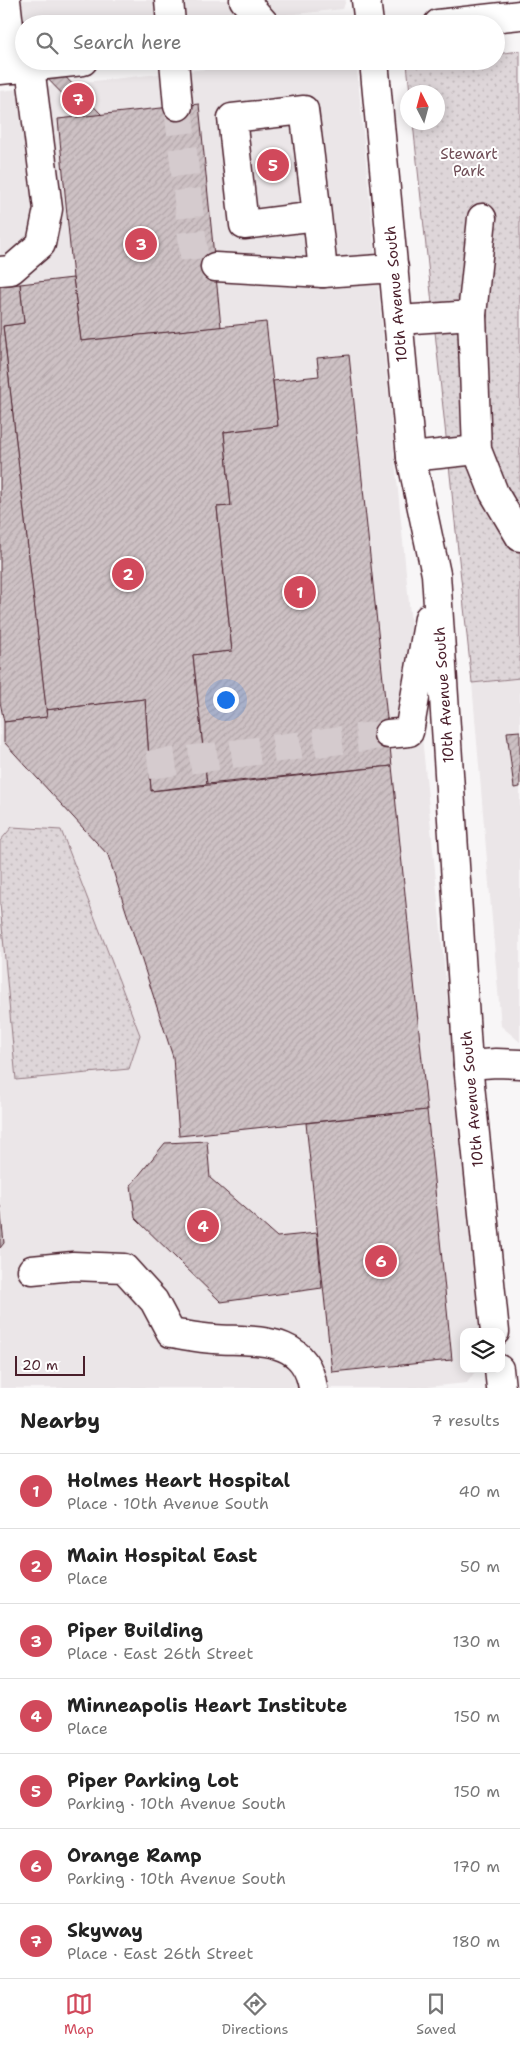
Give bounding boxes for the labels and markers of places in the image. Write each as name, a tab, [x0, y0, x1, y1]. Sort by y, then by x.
pin: 7	[62, 80, 94, 118]
pin: 5	[257, 146, 289, 184]
pin: 3	[125, 225, 157, 263]
pin: 2	[112, 555, 144, 593]
pin: 1	[284, 573, 316, 611]
pin: 4	[187, 1207, 219, 1245]
pin: 6	[365, 1242, 397, 1280]

